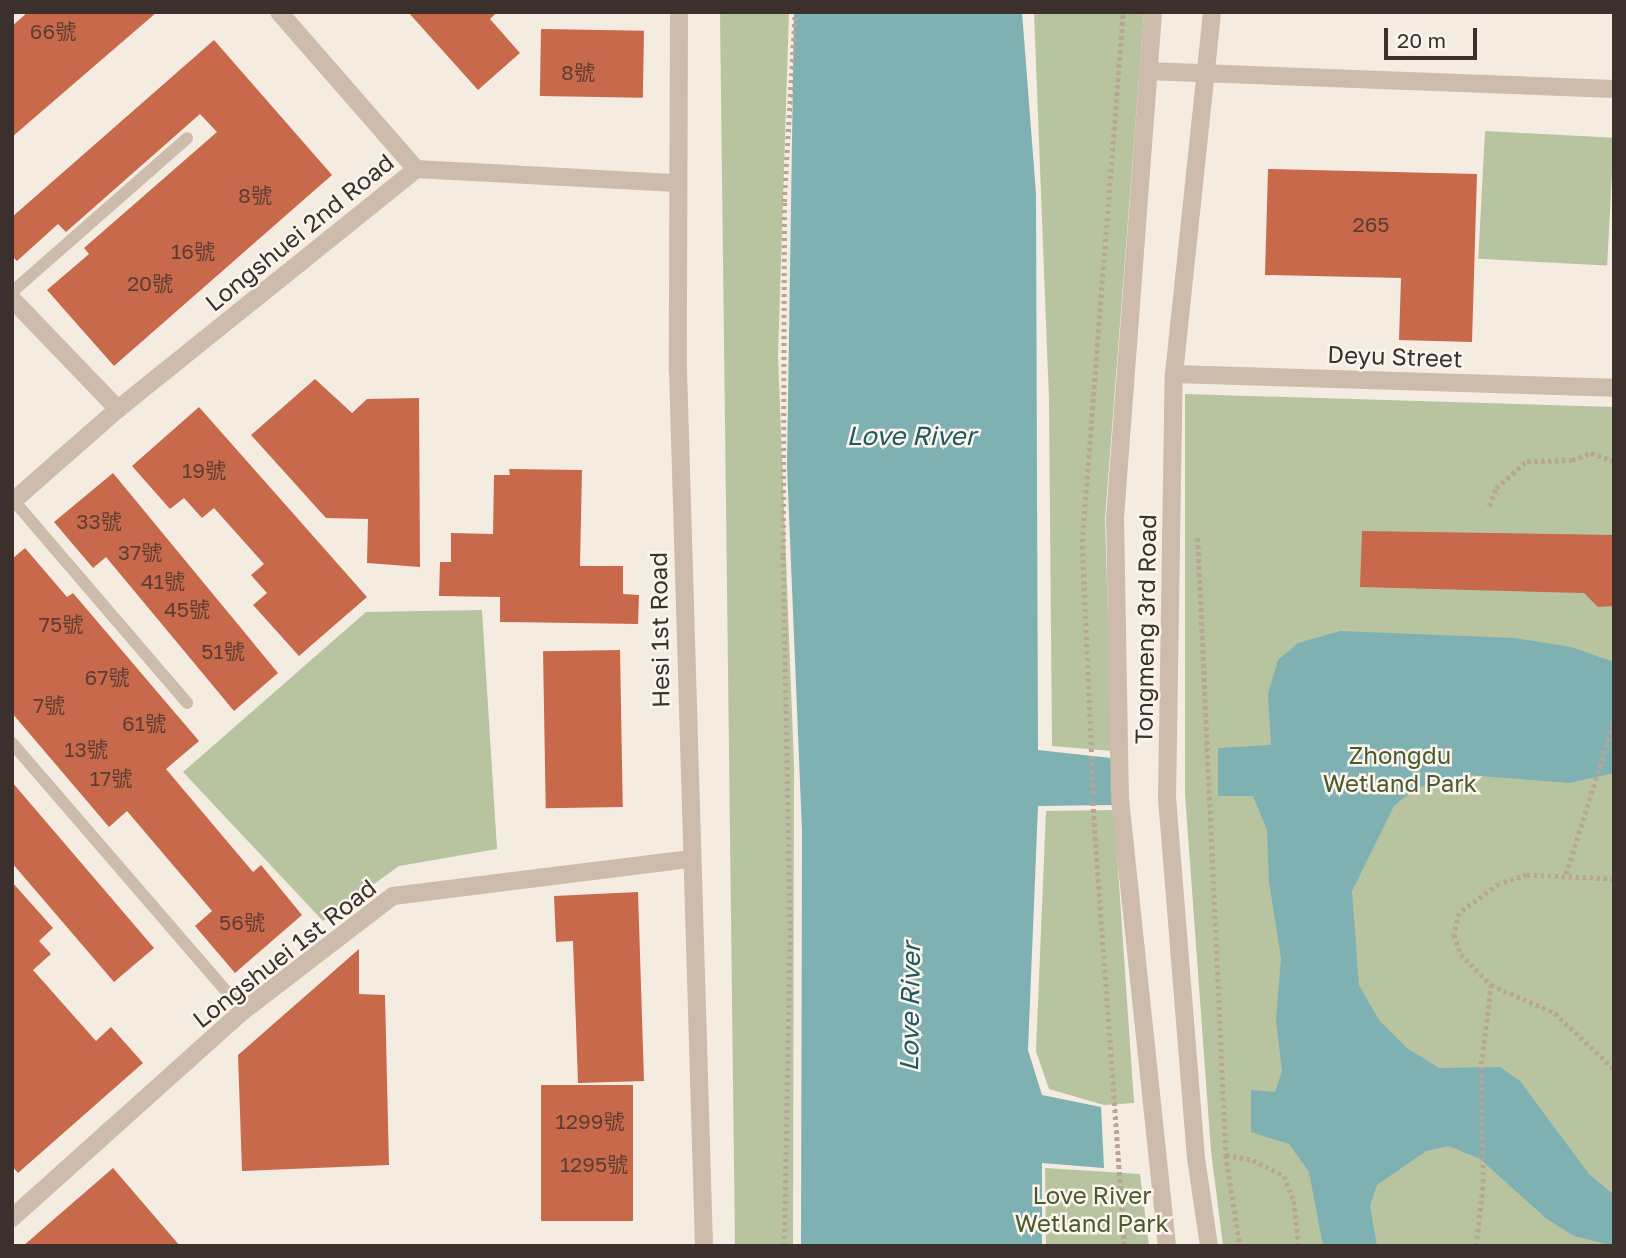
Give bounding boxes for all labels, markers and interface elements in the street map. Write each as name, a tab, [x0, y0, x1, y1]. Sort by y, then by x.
scale bar	[1388, 14, 1481, 58]
house number: 66號	[30, 18, 76, 44]
text: 20 m	[1397, 27, 1446, 53]
house number: 8號	[561, 59, 595, 85]
street label: Longshuei 2nd Road	[199, 147, 399, 317]
house number: 8號	[238, 182, 272, 208]
house number: 265	[1352, 211, 1390, 237]
house number: 16號	[171, 238, 215, 264]
house number: 20號	[127, 270, 173, 296]
street label: Deyu Street	[1327, 339, 1463, 373]
water label: Love River	[846, 420, 976, 452]
house number: 19號	[182, 457, 226, 483]
house number: 33號	[76, 508, 122, 534]
street label: Tongmeng 3rd Road	[1129, 514, 1161, 744]
house number: 37號	[118, 539, 162, 565]
street label: Hesi 1st Road	[643, 552, 675, 708]
house number: 41號	[141, 568, 185, 594]
house number: 45號	[164, 596, 210, 622]
house number: 75號	[39, 611, 83, 637]
house number: 51號	[201, 638, 245, 664]
house number: 67號	[85, 664, 129, 690]
house number: 7號	[33, 692, 65, 718]
house number: 61號	[122, 710, 166, 736]
house number: 13號	[64, 736, 108, 762]
park label: Zhongdu Wetland Park	[1323, 741, 1477, 797]
house number: 17號	[90, 765, 132, 791]
street label: Longshuei 1st Road	[187, 873, 381, 1033]
house number: 56號	[219, 909, 265, 935]
water label: Love River	[893, 942, 927, 1072]
house number: 1299號	[556, 1108, 624, 1134]
house number: 1295號	[560, 1151, 628, 1177]
park label: Love River Wetland Park	[1015, 1181, 1169, 1237]

